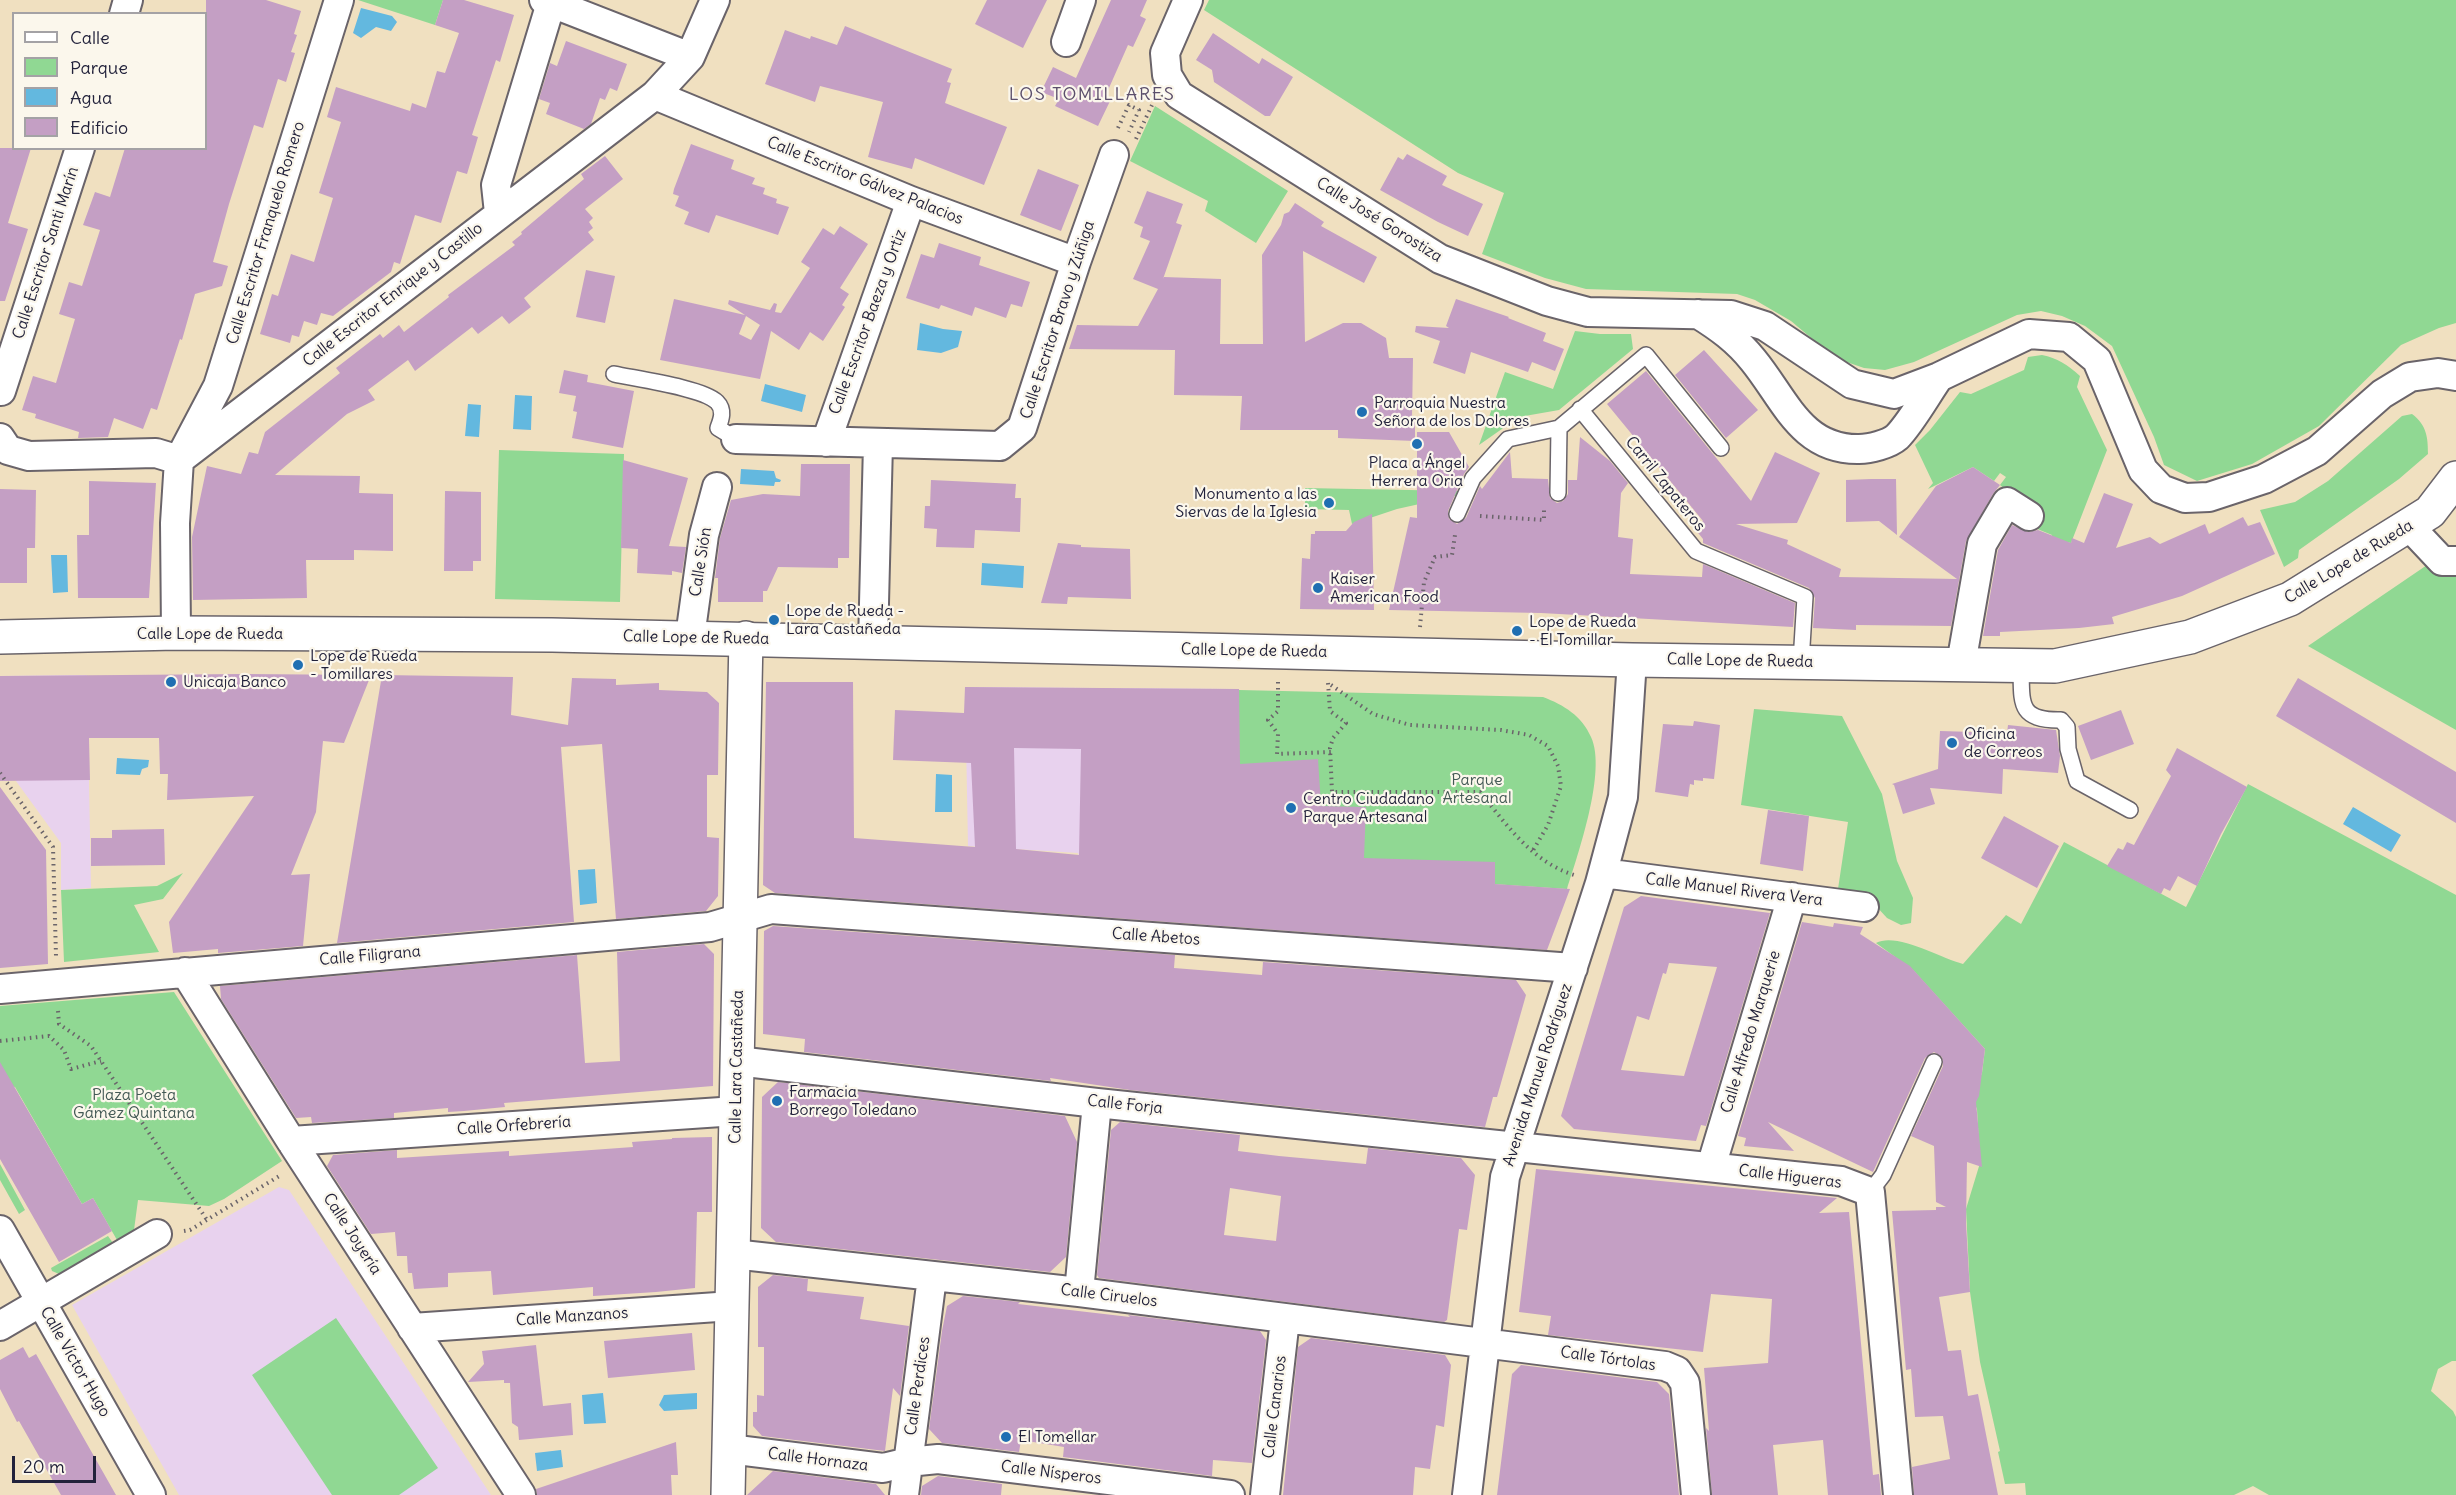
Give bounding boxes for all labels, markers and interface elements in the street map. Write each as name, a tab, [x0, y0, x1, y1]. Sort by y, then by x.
legend	[12, 12, 207, 150]
text: Calle	[70, 26, 110, 49]
text: Parque	[70, 56, 128, 79]
district label: LOS TOMILLARES	[1009, 84, 1175, 106]
text: Agua	[70, 86, 112, 109]
text: Edificio	[70, 116, 128, 139]
street label: Calle Escritor Franquelo Romero	[223, 119, 309, 347]
street label: Calle Escritor Gálvez Palacios	[764, 133, 966, 229]
street label: Calle Escritor Santi Marín	[9, 164, 83, 342]
street label: Calle José Gorostiza	[1313, 173, 1445, 267]
street label: Calle Escritor Enrique y Castillo	[299, 219, 487, 371]
street label: Calle Escritor Bravo y Zúñiga	[1017, 219, 1099, 421]
street label: Calle Escritor Baeza y Ortiz	[825, 227, 911, 417]
place label: Parroquia Nuestra Señora de los Dolores	[1374, 393, 1529, 431]
marker: Parroquia Nuestra Señora de los Dolores	[1355, 405, 1369, 419]
street label: Carril Zapateros	[1621, 433, 1709, 535]
marker: Placa a Ángel Herrera Oria	[1410, 437, 1424, 451]
place label: Placa a Ángel Herrera Oria	[1369, 453, 1465, 491]
place label: Monumento a las Siervas de la Iglesia	[1175, 484, 1317, 522]
marker: Monumento a las Siervas de la Iglesia	[1322, 496, 1336, 510]
street label: Calle Lope de Rueda	[2281, 516, 2417, 608]
street label: Calle Sión	[686, 526, 716, 598]
place label: Kaiser American Food	[1330, 569, 1439, 607]
marker: Kaiser American Food	[1311, 581, 1325, 595]
place label: Lope de Rueda - Lara Castañeda	[786, 601, 904, 639]
place label: Lope de Rueda - El Tomillar	[1529, 612, 1636, 650]
marker: Lope de Rueda - Lara Castañeda	[767, 613, 781, 627]
street label: Calle Lope de Rueda	[137, 624, 283, 644]
marker: Lope de Rueda - El Tomillar	[1510, 624, 1524, 638]
street label: Calle Lope de Rueda	[623, 627, 769, 649]
street label: Calle Lope de Rueda	[1181, 640, 1327, 662]
place label: Lope de Rueda - Tomillares	[310, 646, 417, 684]
street label: Calle Lope de Rueda	[1667, 650, 1813, 672]
marker: Lope de Rueda - Tomillares	[291, 658, 305, 672]
place label: Unicaja Banco	[183, 672, 286, 692]
marker: Unicaja Banco	[164, 675, 178, 689]
place label: Oficina de Correos	[1964, 724, 2043, 762]
marker: Oficina de Correos	[1945, 736, 1959, 750]
park label: Parque Artesanal	[1442, 770, 1512, 808]
place label: Centro Ciudadano Parque Artesanal	[1303, 789, 1434, 827]
marker: Centro Ciudadano Parque Artesanal	[1284, 801, 1298, 815]
street label: Calle Manuel Rivera Vera	[1644, 870, 1824, 910]
street label: Calle Abetos	[1111, 924, 1201, 950]
street label: Calle Filigrana	[318, 942, 422, 970]
street label: Calle Alfredo Marquerie	[1717, 948, 1785, 1116]
street label: Avenida Manuel Rodríguez	[1499, 981, 1577, 1169]
street label: Calle Lara Castañeda	[726, 990, 748, 1144]
place label: Farmacia Borrego Toledano	[789, 1082, 917, 1120]
park label: Plaza Poeta Gámez Quintana	[73, 1085, 195, 1123]
street label: Calle Forja	[1086, 1091, 1164, 1119]
marker: Farmacia Borrego Toledano	[770, 1094, 784, 1108]
street label: Calle Orfebrería	[456, 1112, 572, 1140]
street label: Calle Higueras	[1737, 1161, 1843, 1193]
street label: Calle Joyería	[319, 1190, 385, 1278]
street label: Calle Ciruelos	[1059, 1281, 1159, 1311]
street label: Calle Víctor Hugo	[36, 1303, 114, 1421]
street label: Calle Manzanos	[515, 1303, 629, 1331]
street label: Calle Perdices	[902, 1335, 934, 1437]
street label: Calle Tórtolas	[1559, 1343, 1657, 1375]
street label: Calle Canarios	[1259, 1354, 1291, 1460]
place label: El Tomellar	[1018, 1427, 1097, 1447]
marker: El Tomellar	[999, 1430, 1013, 1444]
scale bar	[15, 1444, 99, 1482]
street label: Calle Hornaza	[767, 1444, 869, 1476]
text: 20 m	[23, 1455, 65, 1478]
street label: Calle Nísperos	[1000, 1457, 1102, 1489]

